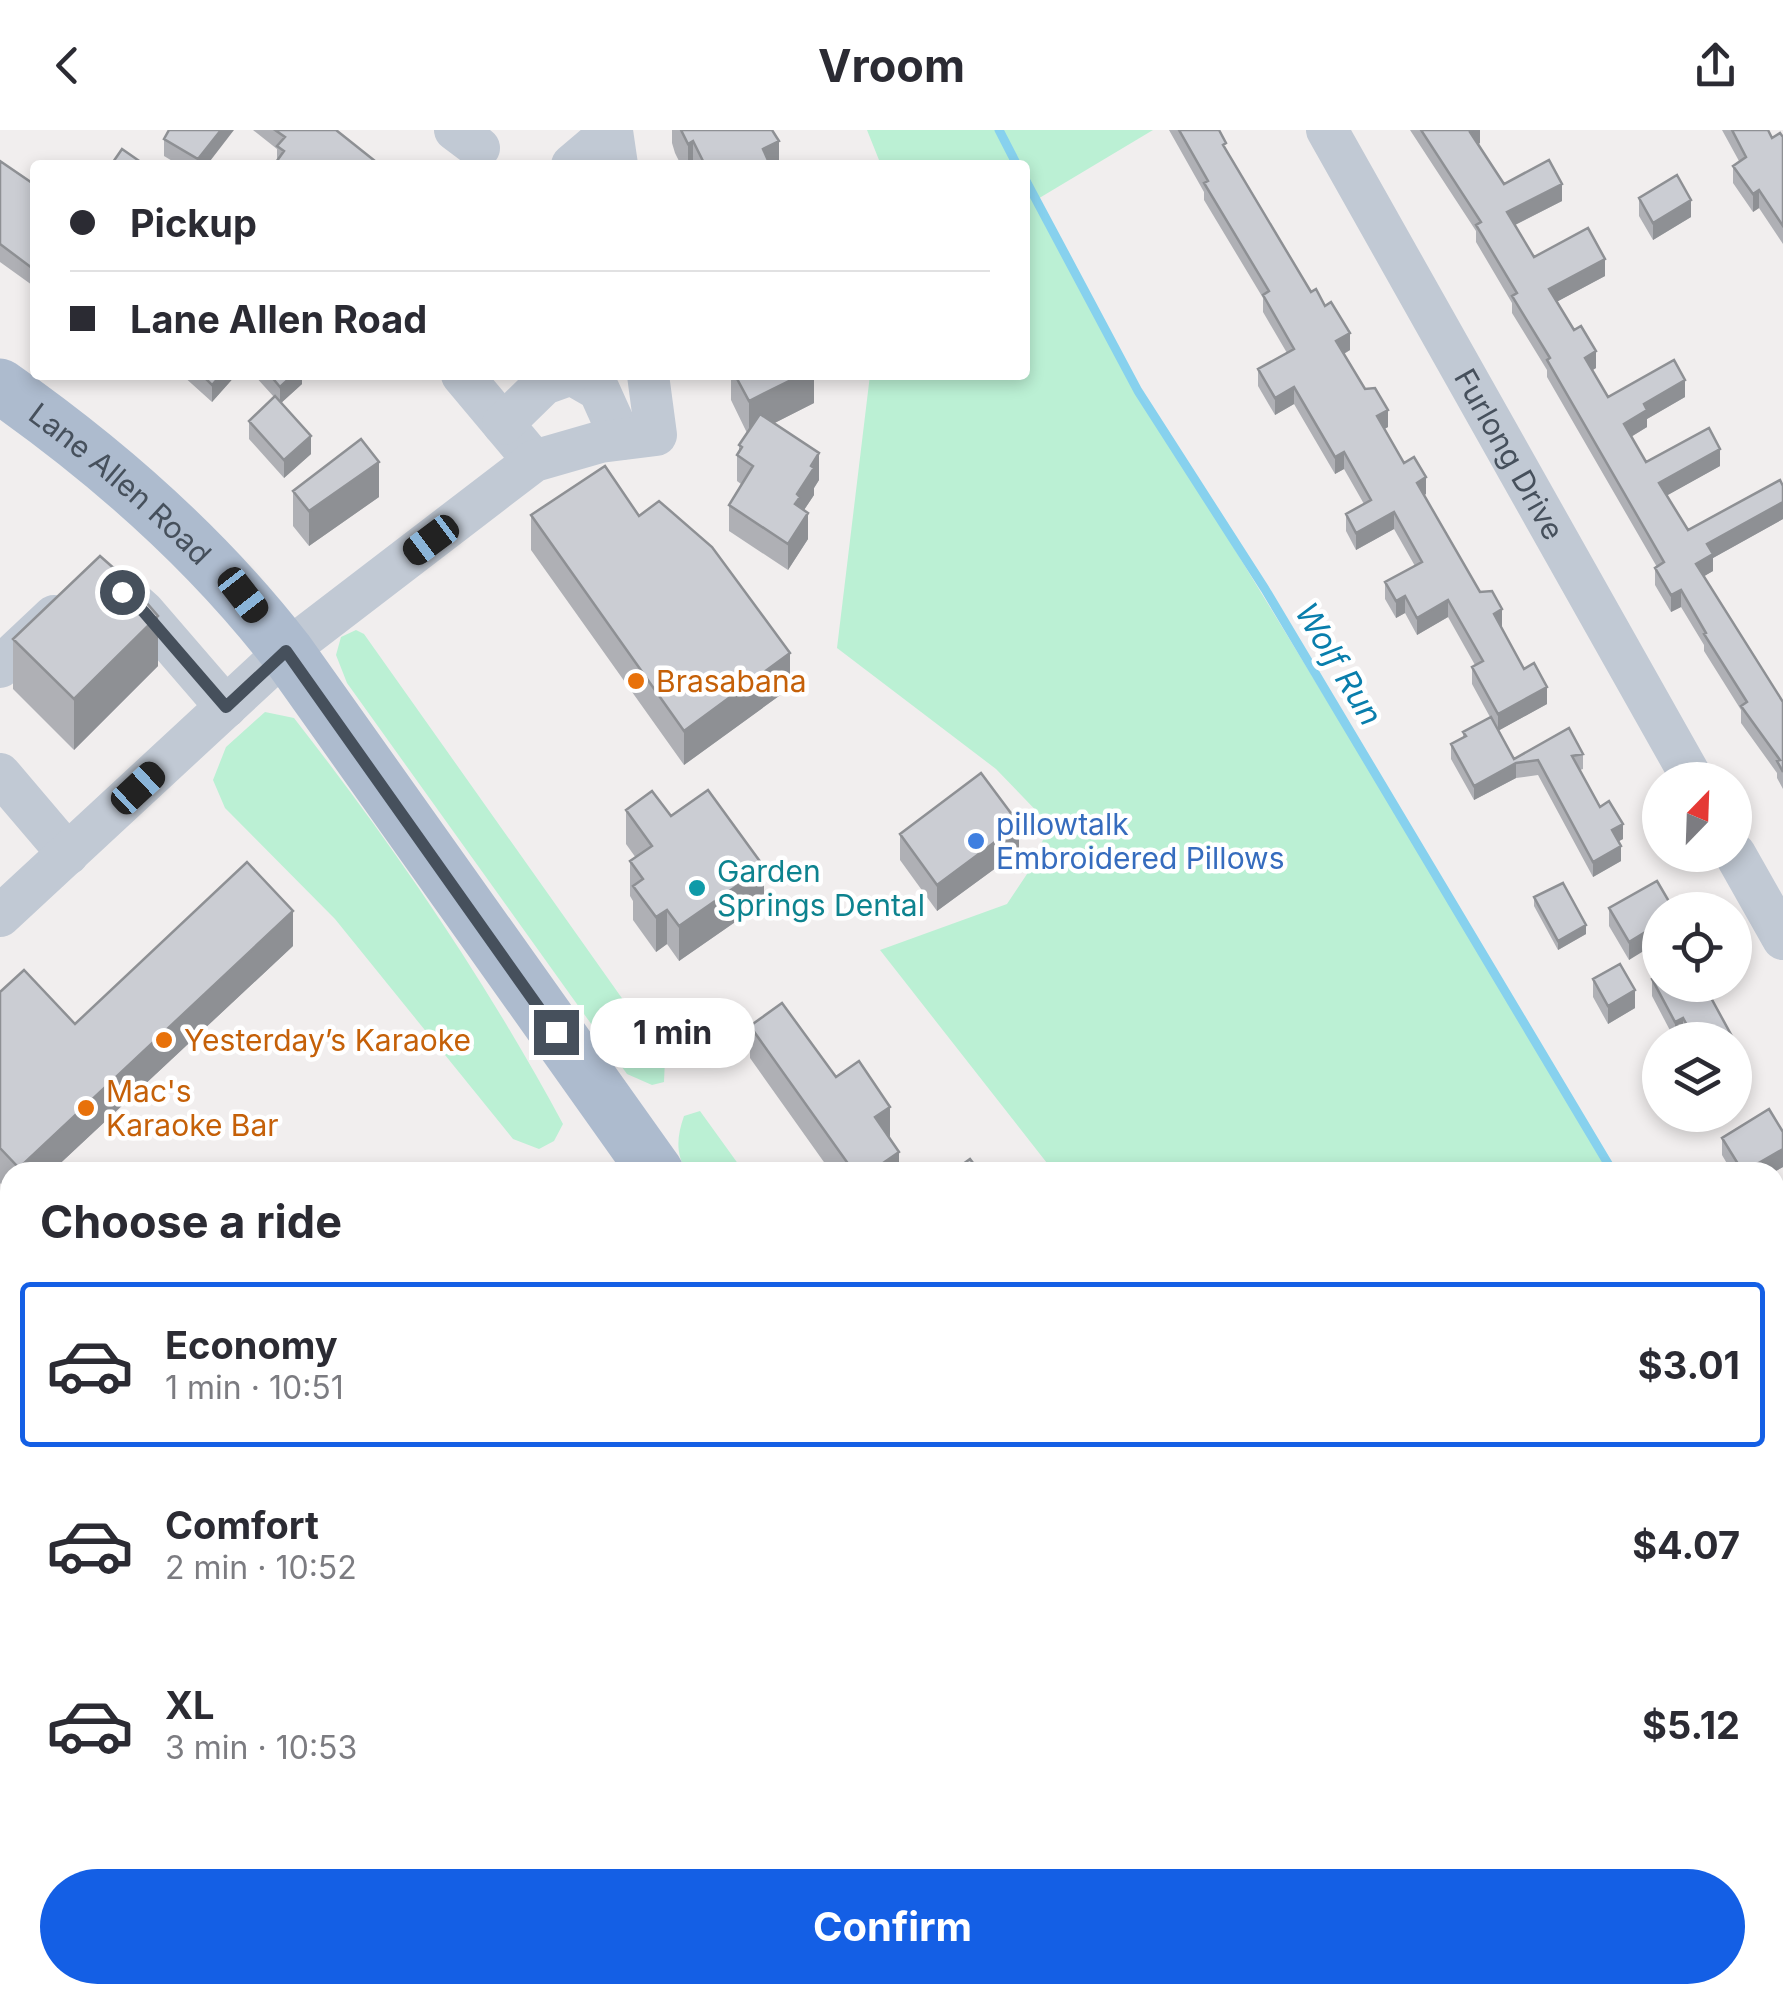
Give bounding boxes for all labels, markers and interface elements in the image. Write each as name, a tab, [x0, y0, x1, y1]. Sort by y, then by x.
icon: back	[40, 38, 95, 93]
text: Vroom	[818, 38, 965, 93]
icon: share	[1688, 38, 1743, 93]
text: Pickup	[130, 200, 257, 246]
text: Lane Allen Road	[130, 296, 427, 342]
street label: Furlong Drive	[1447, 362, 1572, 546]
street label: Lane Allen Road	[22, 395, 219, 572]
car	[398, 510, 464, 570]
car	[213, 562, 273, 628]
route start	[100, 570, 145, 615]
water label: Wolf Run	[1287, 596, 1391, 732]
place label: Brasabana	[656, 663, 807, 699]
marker: Brasabana	[625, 670, 647, 692]
car	[106, 757, 170, 819]
north arrow	[1642, 762, 1752, 872]
map controls	[1642, 762, 1752, 1132]
place label: pillowtalk Embroidered Pillows	[996, 806, 1284, 876]
marker: pillowtalk Embroidered Pillows	[965, 830, 987, 852]
place label: Garden Springs Dental	[717, 853, 925, 923]
marker: Garden Springs Dental	[686, 877, 708, 899]
button: locate	[1642, 892, 1752, 1002]
callout: 1 min	[591, 997, 756, 1067]
route end	[534, 1010, 579, 1055]
text: 1 min	[633, 1013, 712, 1052]
place label: Yesterday’s Karaoke	[184, 1022, 471, 1058]
button: layers	[1642, 1022, 1752, 1132]
marker: Yesterday’s Karaoke	[153, 1029, 175, 1051]
place label: Mac's Karaoke Bar	[106, 1073, 279, 1143]
marker: Mac's Karaoke Bar	[75, 1097, 97, 1119]
text: Choose a ride	[40, 1194, 342, 1249]
icon: car	[45, 1320, 135, 1410]
text: Economy	[165, 1322, 338, 1368]
text: $3.01	[1638, 1342, 1740, 1388]
text: 1 min · 10:51	[165, 1368, 344, 1407]
icon: car	[45, 1500, 135, 1590]
text: Comfort	[165, 1502, 319, 1548]
text: $4.07	[1632, 1522, 1740, 1568]
text: 2 min · 10:52	[165, 1548, 357, 1587]
icon: car	[45, 1680, 135, 1770]
text: XL	[165, 1682, 215, 1728]
text: $5.12	[1642, 1702, 1740, 1748]
text: 3 min · 10:53	[165, 1728, 357, 1767]
button: Confirm	[40, 1869, 1745, 1984]

